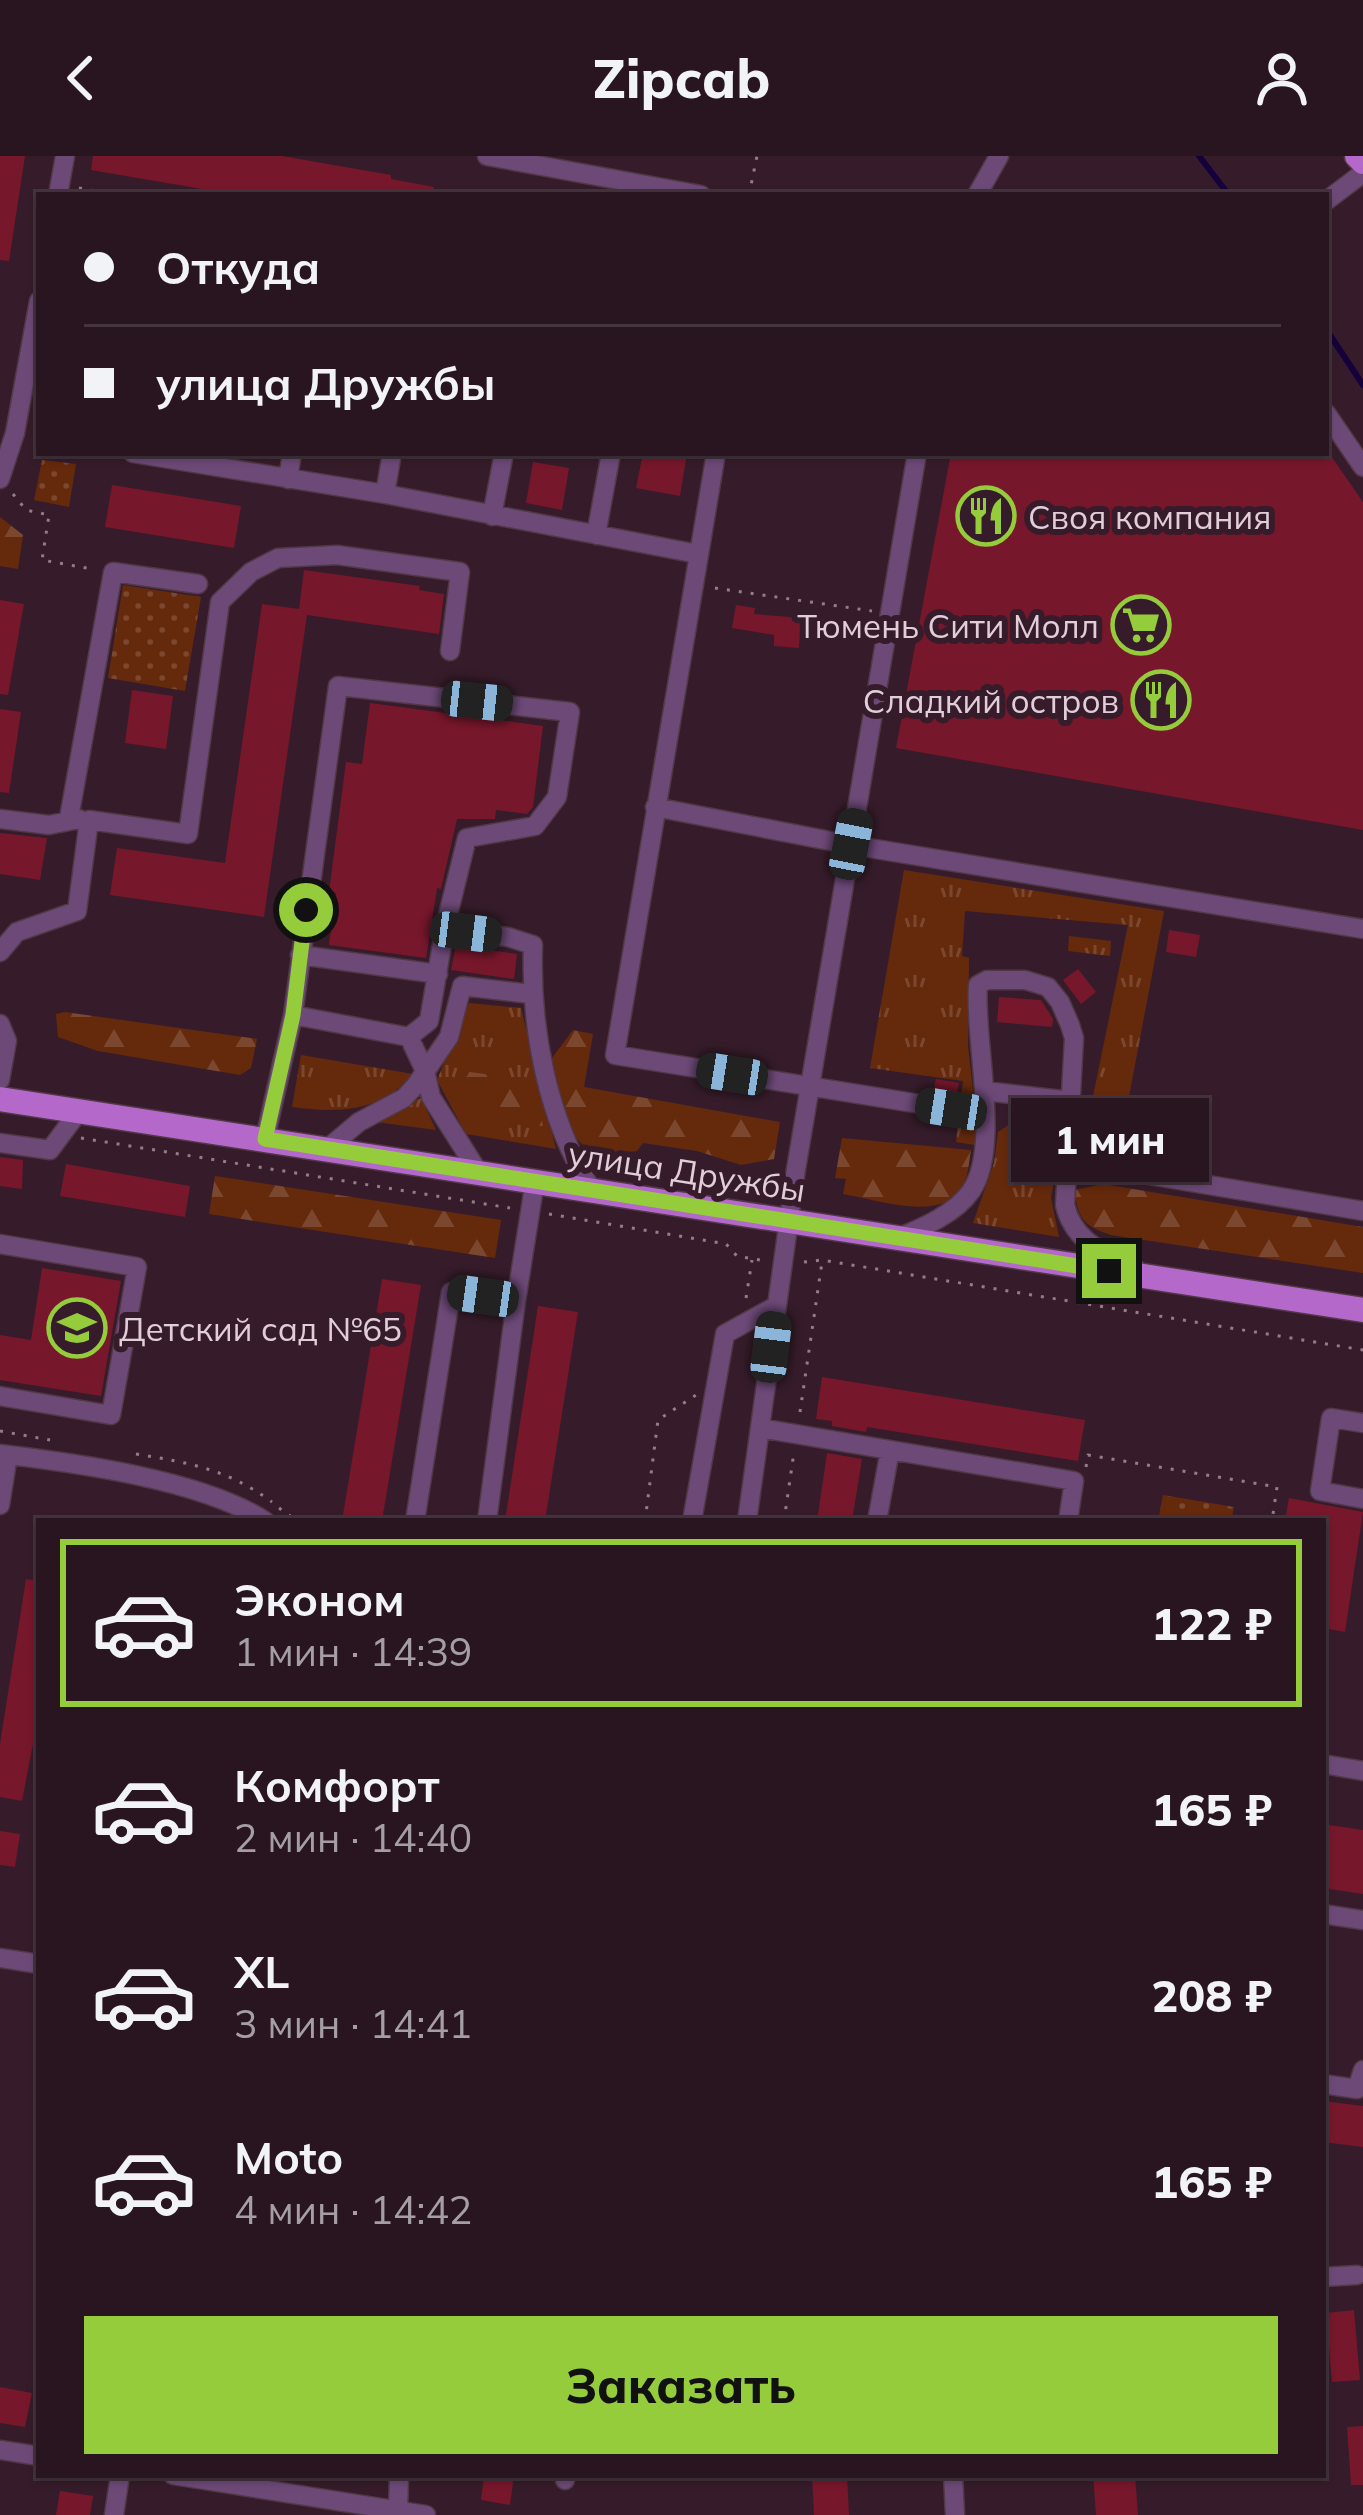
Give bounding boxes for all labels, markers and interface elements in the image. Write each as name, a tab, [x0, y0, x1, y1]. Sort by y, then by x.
text: Zipcab	[593, 44, 770, 112]
icon: back	[48, 45, 114, 111]
icon: person	[1249, 45, 1315, 111]
text: Откуда	[156, 239, 320, 295]
text: улица Дружбы	[156, 355, 495, 411]
restaurant icon: Своя компания	[955, 485, 1017, 547]
place label: Своя компания	[1028, 496, 1271, 537]
supermarket icon: Тюмень Сити Молл	[1110, 594, 1172, 656]
place label: Тюмень Сити Молл	[797, 605, 1099, 646]
restaurant icon: Сладкий остров	[1130, 669, 1192, 731]
car	[439, 679, 515, 723]
place label: Сладкий остров	[863, 680, 1119, 721]
car	[826, 805, 876, 883]
route start	[279, 883, 333, 937]
car	[428, 910, 504, 954]
car	[694, 1051, 770, 1097]
car	[913, 1086, 989, 1132]
callout: 1 мин	[1010, 1097, 1208, 1181]
text: 1 мин	[1054, 1115, 1166, 1164]
street label: улица Дружбы	[566, 1132, 808, 1210]
route end	[1082, 1244, 1136, 1298]
car	[445, 1273, 521, 1319]
school or university icon: Детский сад №65	[46, 1297, 108, 1359]
place label: Детский сад №65	[119, 1308, 402, 1349]
car	[749, 1309, 793, 1385]
icon: car	[90, 1569, 198, 1677]
text: Эконом	[234, 1571, 405, 1627]
text: 122 ₽	[1151, 1595, 1272, 1651]
text: 1 мин · 14:39	[234, 1627, 472, 1676]
icon: car	[90, 1755, 198, 1863]
text: Комфорт	[234, 1757, 440, 1813]
text: 165 ₽	[1151, 1781, 1272, 1837]
text: 2 мин · 14:40	[234, 1813, 472, 1862]
icon: car	[90, 1941, 198, 2049]
text: XL	[234, 1943, 289, 1999]
text: 208 ₽	[1151, 1967, 1272, 2023]
text: 3 мин · 14:41	[234, 1999, 472, 2048]
icon: car	[90, 2127, 198, 2235]
text: Moto	[234, 2129, 343, 2185]
text: 165 ₽	[1151, 2153, 1272, 2209]
text: 4 мин · 14:42	[234, 2185, 472, 2234]
button: Заказать	[84, 2316, 1278, 2454]

